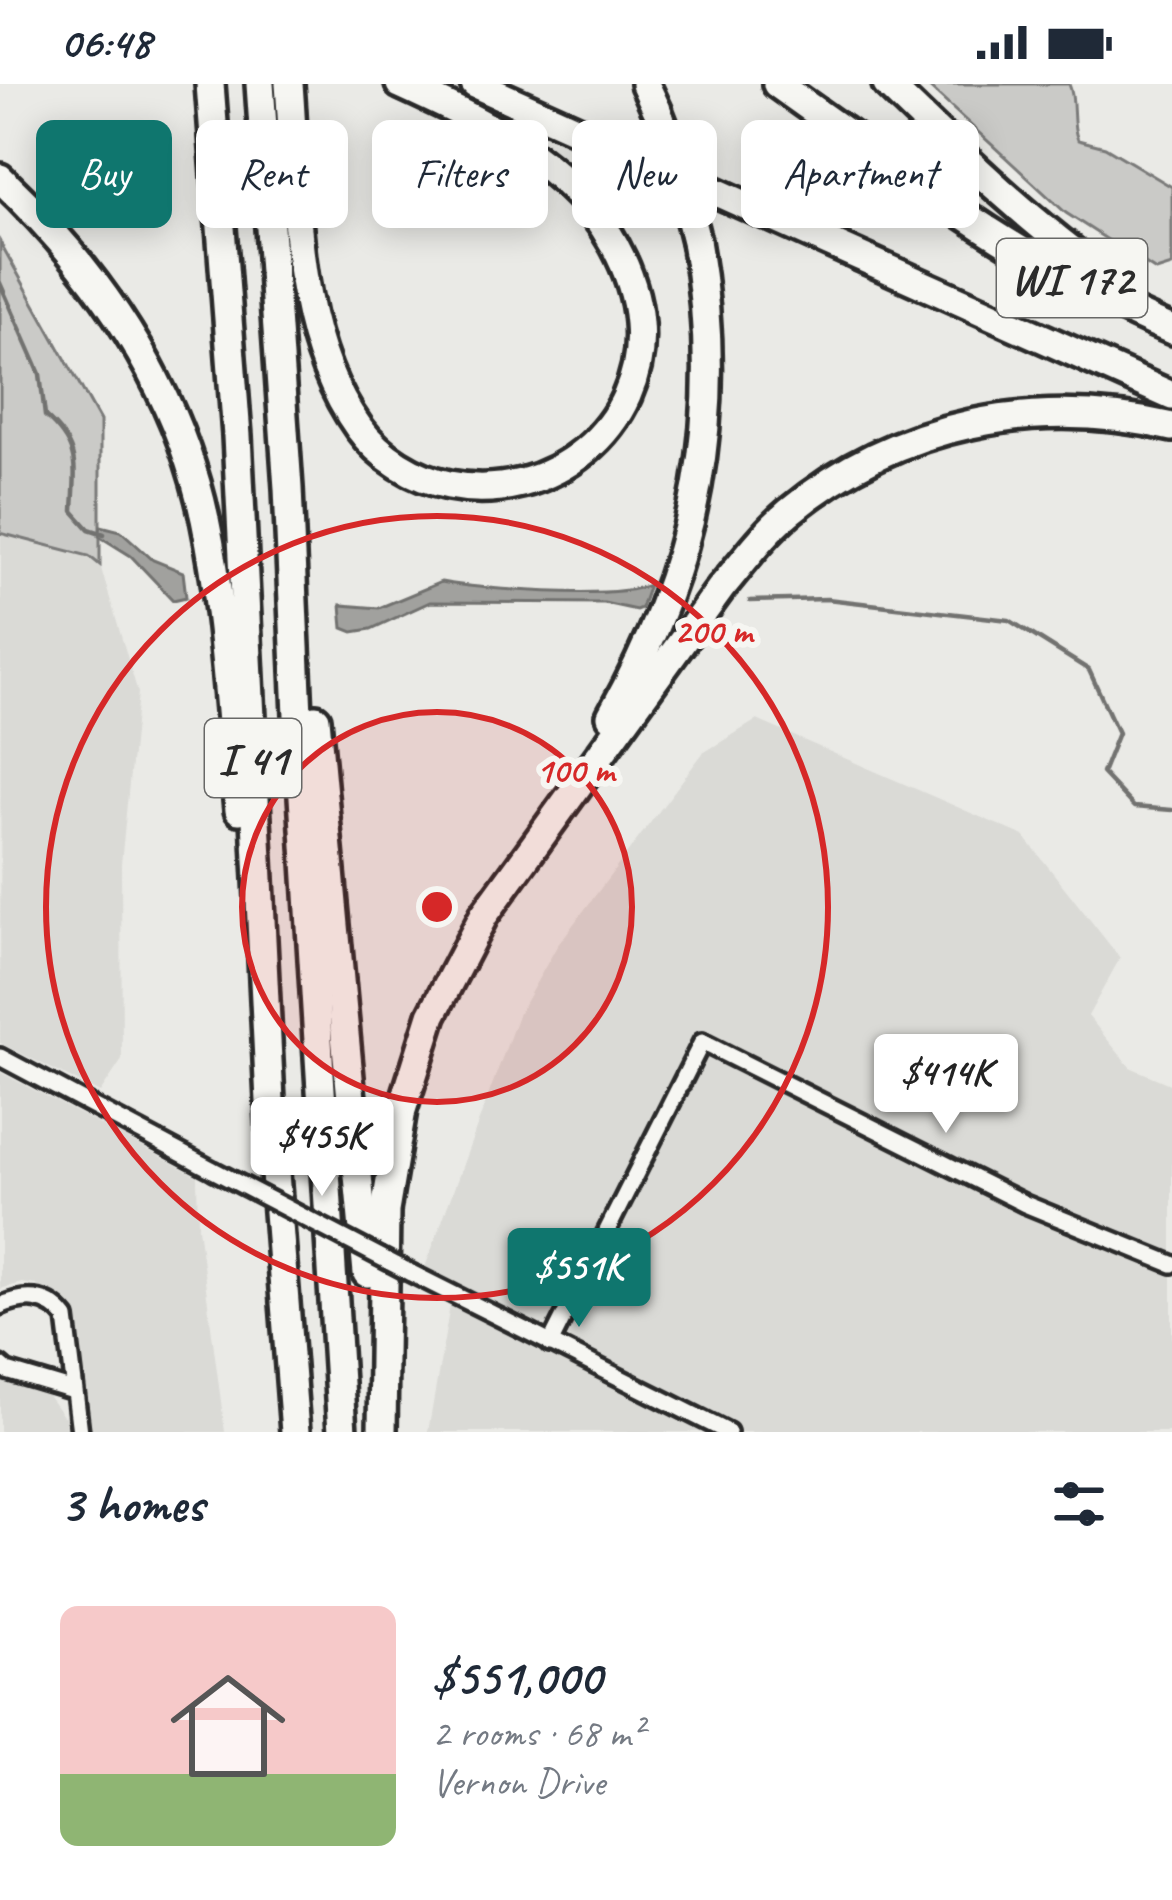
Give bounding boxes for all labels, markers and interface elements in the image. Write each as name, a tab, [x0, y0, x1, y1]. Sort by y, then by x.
text: 06:48	[60, 14, 151, 71]
chip: Buy	[36, 120, 172, 228]
chip: Rent	[196, 120, 348, 228]
chip: Filters	[372, 120, 548, 228]
chip: New	[572, 120, 717, 228]
chip: Apartment	[741, 120, 979, 228]
road number: WI 172	[997, 239, 1147, 317]
text: 200 m	[674, 608, 755, 654]
road number: I 41	[205, 719, 301, 797]
text: 100 m	[536, 747, 617, 793]
centre of rings	[416, 886, 458, 928]
pin: $414K	[862, 1034, 1030, 1136]
text: $414K	[901, 1048, 991, 1097]
pin: $455K	[238, 1097, 406, 1199]
text: $455K	[278, 1111, 366, 1160]
pin: $551K	[495, 1228, 663, 1330]
text: $551K	[535, 1242, 623, 1291]
icon: filters	[1046, 1471, 1112, 1537]
text: 3 homes	[60, 1472, 204, 1536]
text: $551,000	[432, 1645, 601, 1709]
icon: home	[156, 1654, 300, 1798]
text: 2 rooms · 68 m²	[432, 1709, 643, 1758]
text: Vernon Drive	[432, 1758, 605, 1807]

